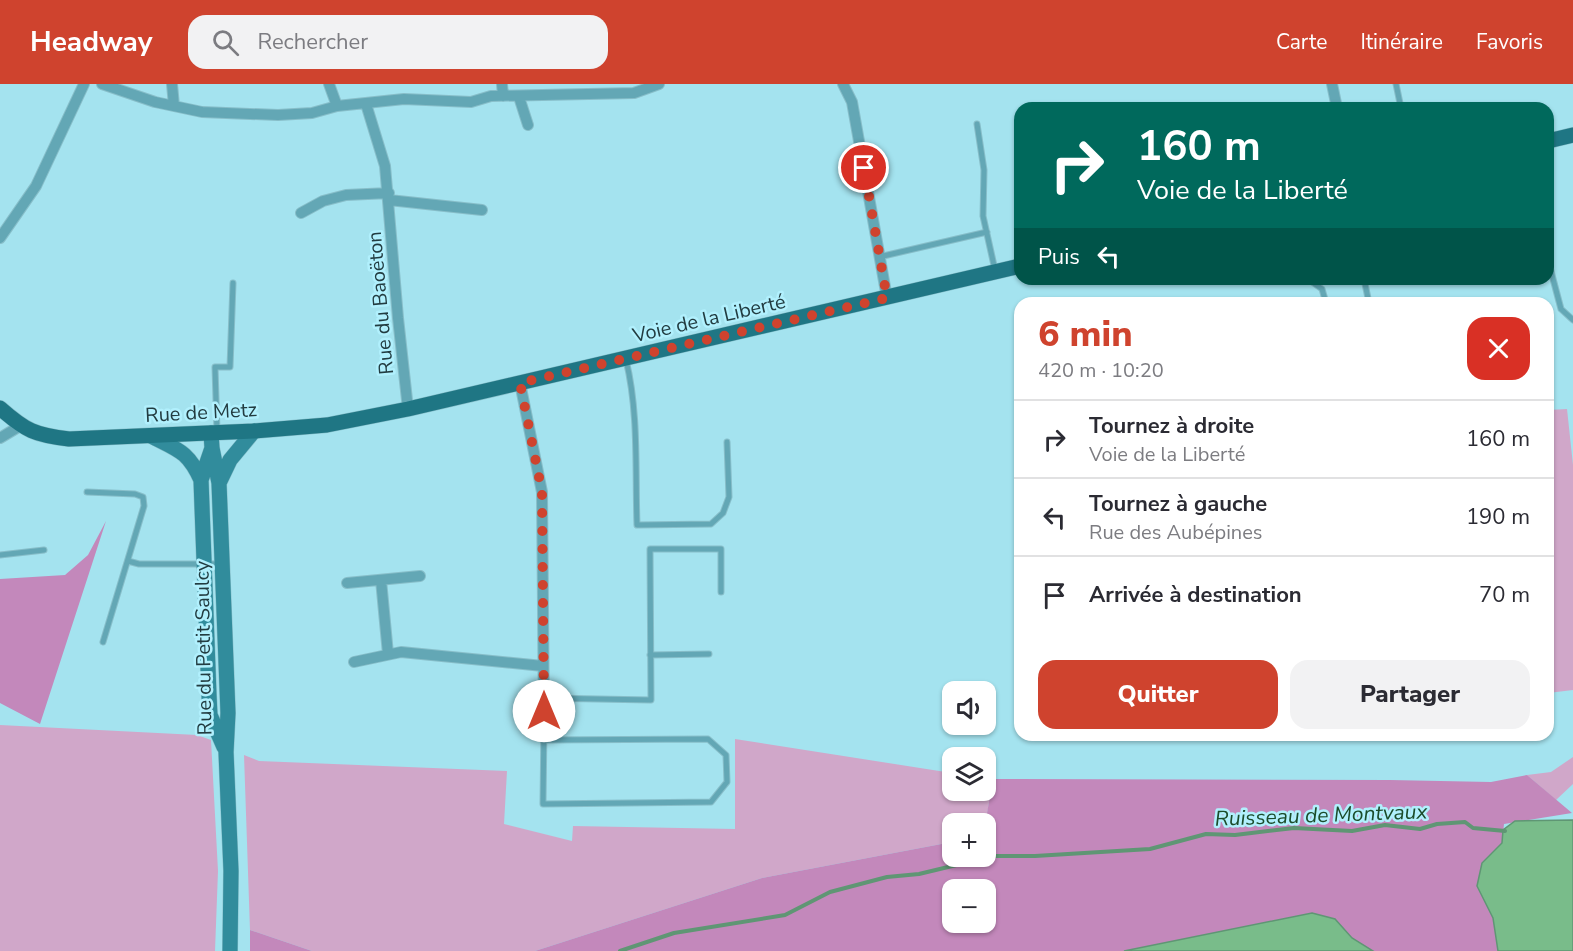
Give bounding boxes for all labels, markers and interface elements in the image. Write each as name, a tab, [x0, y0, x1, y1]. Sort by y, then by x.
search box	[188, 15, 608, 69]
text: Headway	[30, 23, 152, 61]
icon: search	[209, 26, 242, 59]
text: Rechercher	[257, 27, 368, 57]
text: Carte	[1276, 28, 1327, 56]
text: Itinéraire	[1360, 28, 1443, 56]
text: Favoris	[1476, 28, 1543, 56]
text: 160 m	[1137, 118, 1261, 175]
icon: right	[1038, 126, 1116, 204]
pin	[838, 142, 889, 193]
icon: arrive	[847, 151, 880, 184]
text: Voie de la Liberté	[1137, 172, 1348, 209]
street label: Rue du Baoëton	[361, 230, 400, 376]
icon: left	[1092, 240, 1125, 273]
text: Puis	[1038, 242, 1080, 272]
street label: Voie de la Liberté	[629, 288, 788, 349]
text: 6 min	[1038, 310, 1133, 359]
button: close	[1467, 317, 1530, 380]
text: 420 m · 10:20	[1038, 357, 1164, 384]
street label: Rue de Metz	[144, 396, 258, 429]
text: Tournez à droite	[1089, 411, 1254, 441]
icon: right	[1038, 423, 1071, 456]
text: 160 m	[1466, 424, 1530, 454]
text: Voie de la Liberté	[1089, 441, 1245, 468]
text: Tournez à gauche	[1089, 489, 1267, 519]
icon: left	[1038, 501, 1071, 534]
text: 190 m	[1466, 502, 1530, 532]
text: Rue des Aubépines	[1089, 519, 1262, 546]
street label: Rue du Petit Saulcy	[188, 560, 219, 736]
icon: arrive	[1038, 579, 1071, 612]
text: Arrivée à destination	[1089, 580, 1302, 610]
text: 70 m	[1479, 580, 1530, 610]
button: Quitter	[1038, 660, 1278, 729]
button: Partager	[1290, 660, 1530, 729]
position arrow	[512, 679, 576, 743]
map controls	[942, 681, 996, 933]
button: sound	[942, 681, 996, 735]
button: layers	[942, 747, 996, 801]
water label: Ruisseau de Montvaux	[1214, 797, 1429, 833]
button: +	[942, 813, 996, 867]
button: −	[942, 879, 996, 933]

